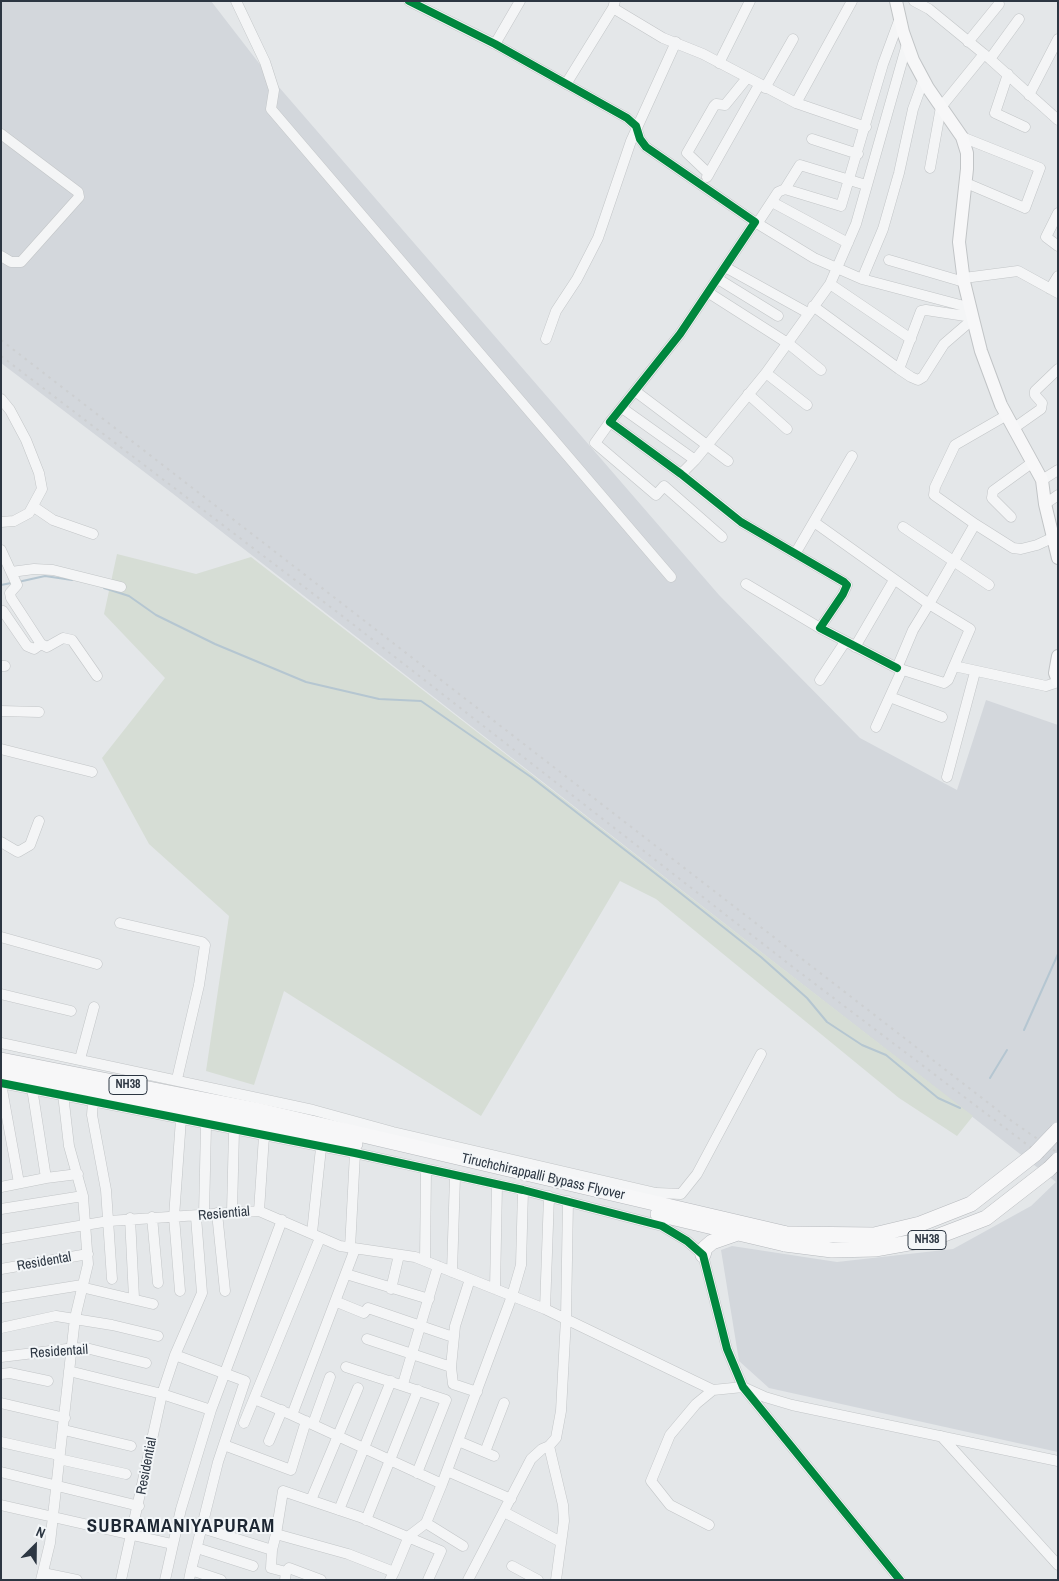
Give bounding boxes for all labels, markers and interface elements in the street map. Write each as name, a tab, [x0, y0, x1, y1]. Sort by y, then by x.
road number: NH38	[109, 1076, 147, 1094]
street label: Tiruchchirappalli Bypass Flyover	[460, 1150, 626, 1204]
street label: Resiential	[198, 1203, 250, 1225]
road number: NH38	[908, 1230, 946, 1250]
street label: Residental	[16, 1249, 72, 1275]
street label: Residentail	[29, 1342, 89, 1362]
street label: Residential	[133, 1436, 161, 1496]
district label: SUBRAMANIYAPURAM	[85, 1516, 277, 1538]
north arrow	[10, 1521, 60, 1571]
text: N	[34, 1522, 48, 1542]

